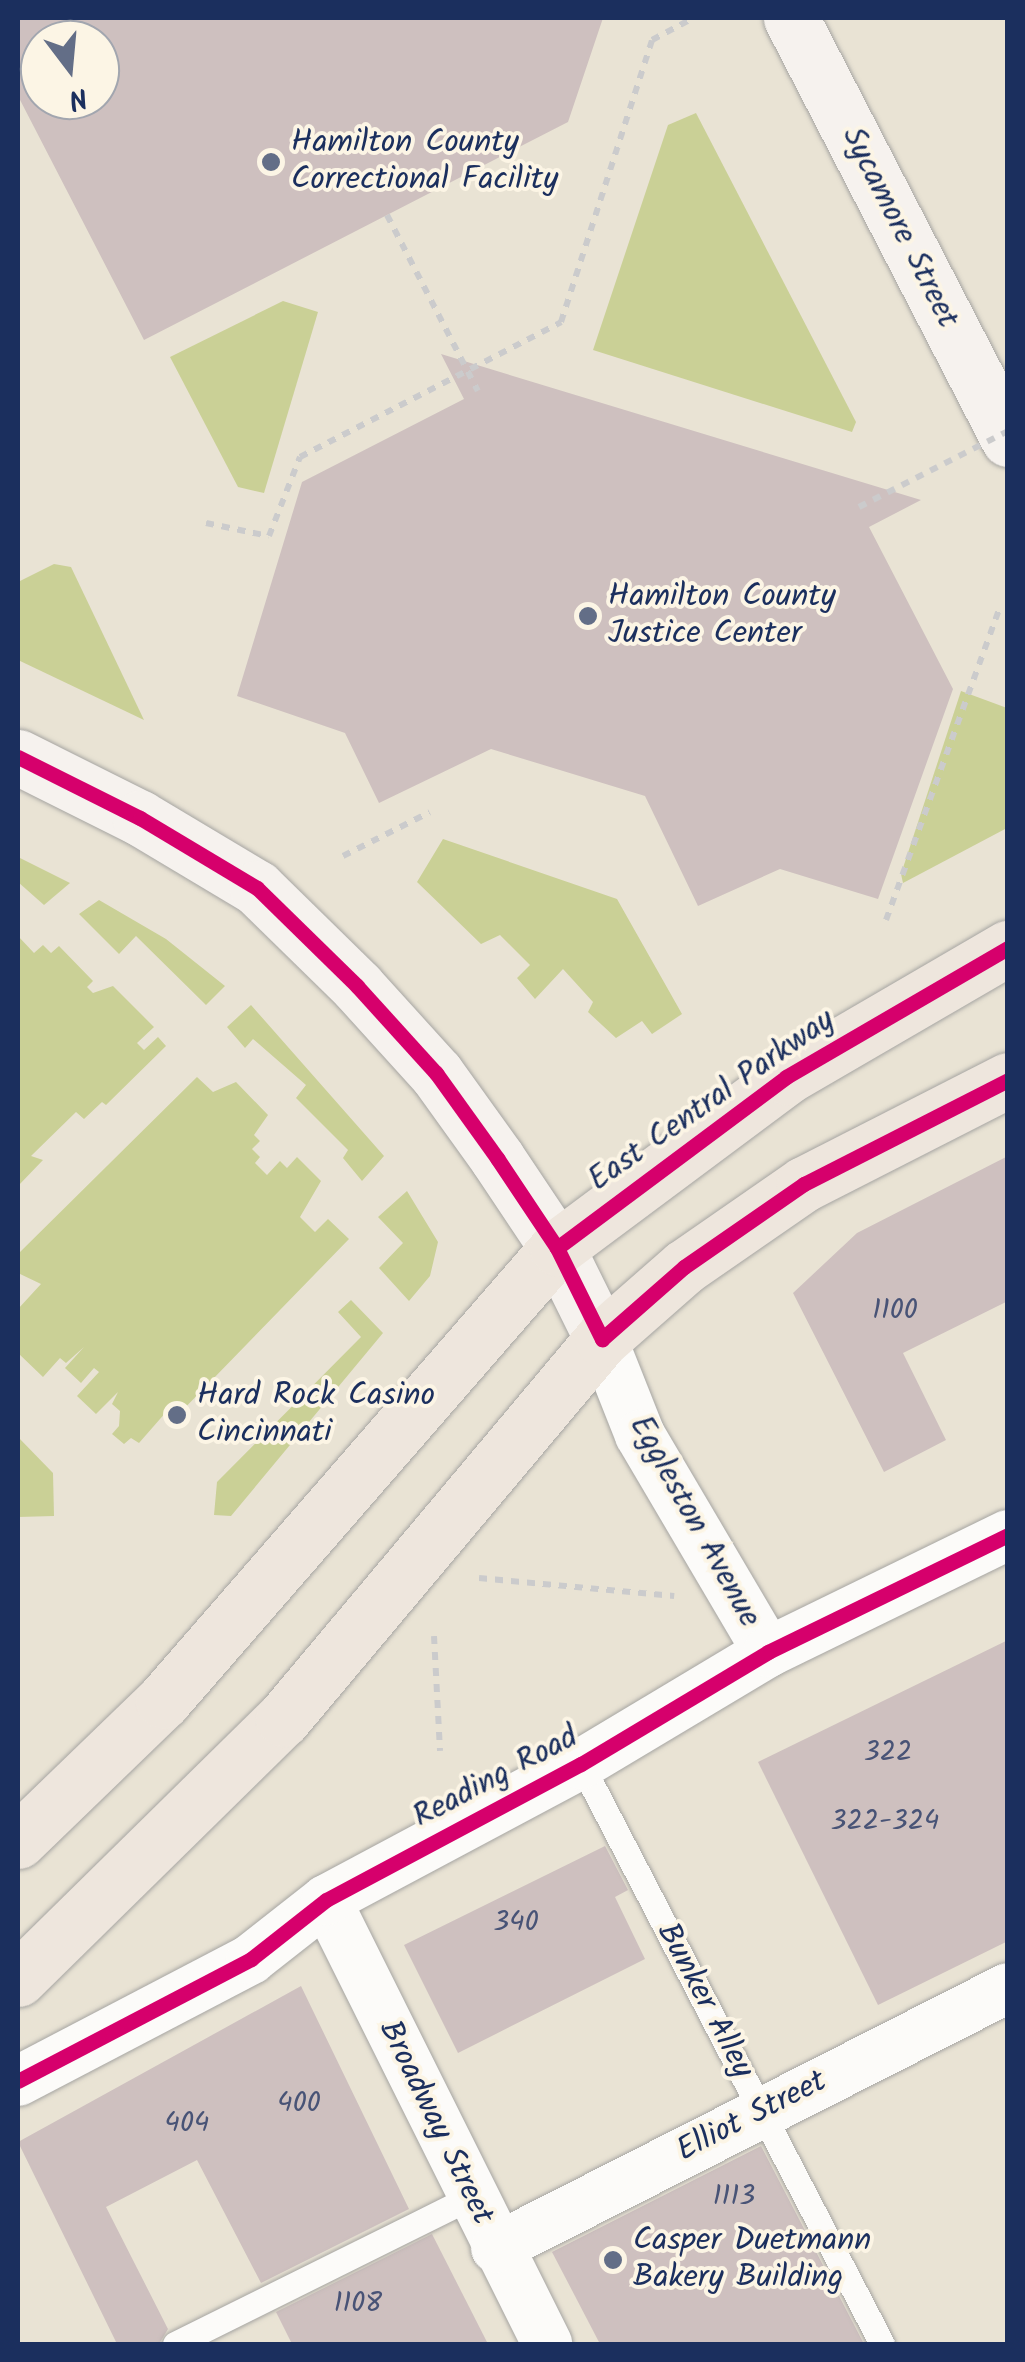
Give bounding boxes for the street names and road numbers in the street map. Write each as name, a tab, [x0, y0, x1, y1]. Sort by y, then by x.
street label: Sycamore Street	[832, 121, 966, 335]
street label: East Central Parkway	[582, 1002, 842, 1200]
street label: Eggleston Avenue	[620, 1410, 768, 1634]
street label: Reading Road	[407, 1719, 585, 1837]
street label: Bunker Alley	[647, 1917, 761, 2085]
street label: Broadway Street	[369, 2015, 501, 2231]
street label: Elliot Street	[671, 2063, 833, 2171]

